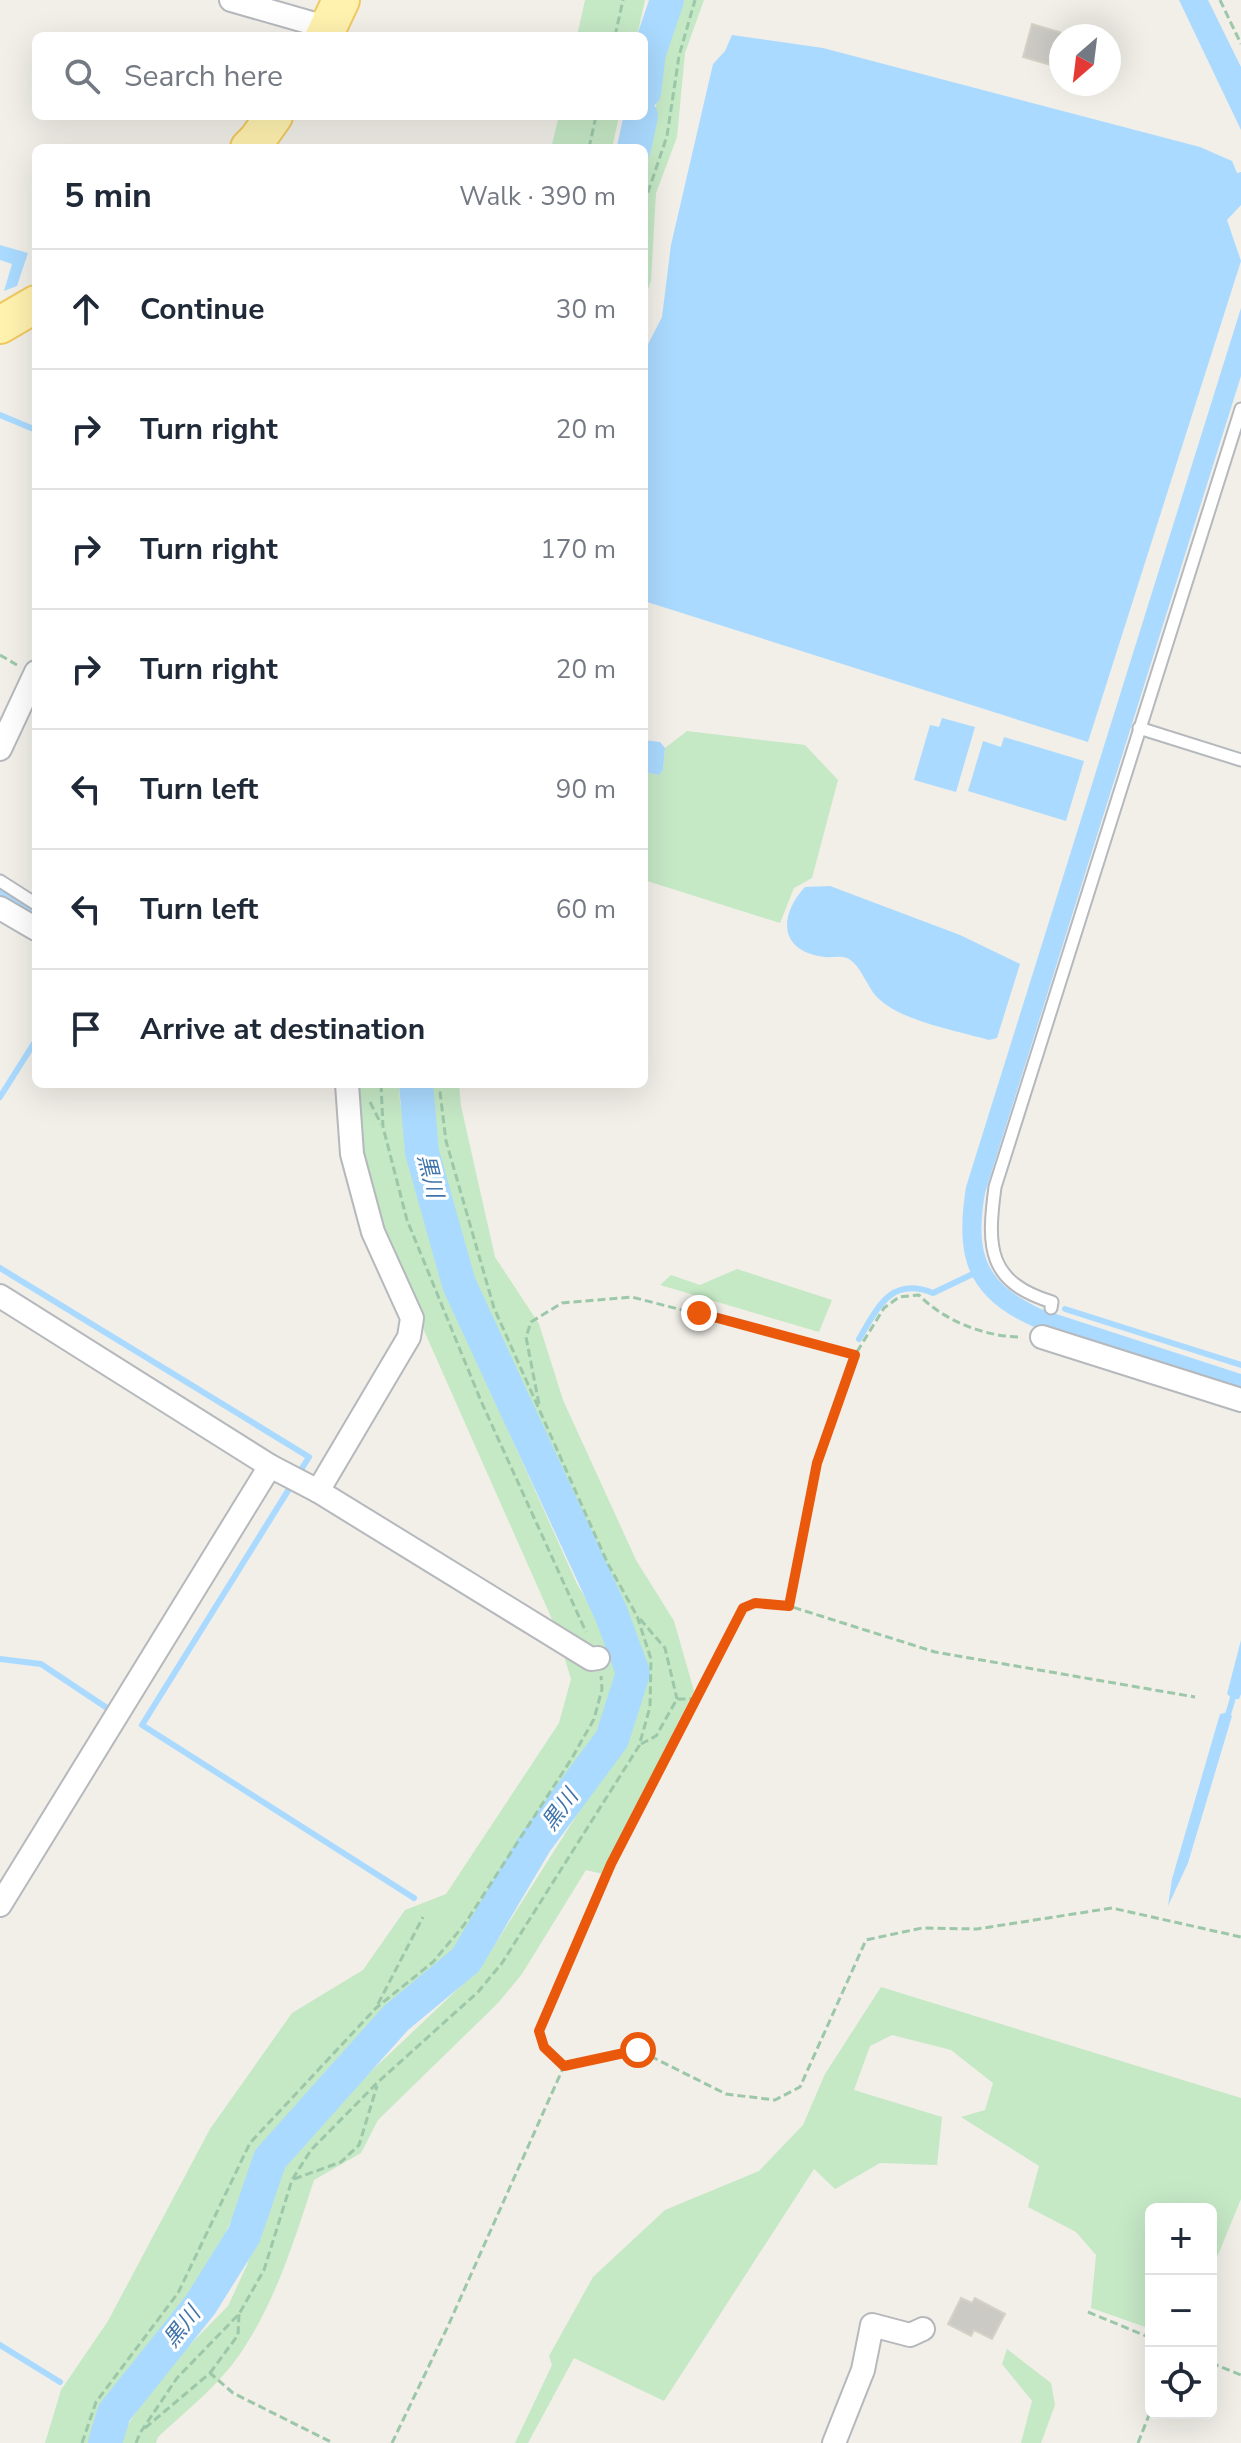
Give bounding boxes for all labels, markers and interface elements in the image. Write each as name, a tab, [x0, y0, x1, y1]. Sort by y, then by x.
north arrow	[1049, 24, 1121, 96]
search box	[32, 32, 648, 120]
icon: search	[60, 54, 104, 98]
text: Search here	[124, 56, 283, 97]
text: 5 min	[64, 173, 152, 219]
text: Walk · 390 m	[459, 179, 616, 214]
icon: ahead	[64, 287, 108, 331]
text: Continue	[140, 289, 265, 330]
text: 30 m	[556, 292, 616, 327]
icon: right	[64, 407, 108, 451]
text: Turn right	[140, 409, 278, 450]
text: 20 m	[556, 412, 616, 447]
icon: right	[64, 527, 108, 571]
text: Turn right	[140, 529, 278, 570]
text: 170 m	[540, 532, 616, 567]
icon: right	[64, 647, 108, 691]
text: Turn right	[140, 649, 278, 690]
text: 20 m	[556, 652, 616, 687]
icon: left	[64, 767, 108, 811]
text: Turn left	[140, 769, 258, 810]
text: 90 m	[556, 772, 616, 807]
icon: left	[64, 887, 108, 931]
text: Turn left	[140, 889, 258, 930]
text: 60 m	[556, 892, 616, 927]
icon: arrive	[64, 1007, 108, 1051]
text: Arrive at destination	[140, 1009, 425, 1050]
water label: 黒川	[410, 1151, 450, 1203]
route end	[681, 1295, 717, 1331]
water label: 黒川	[535, 1782, 586, 1837]
route start	[620, 2032, 656, 2068]
map controls	[1145, 2203, 1217, 2419]
button: +	[1145, 2203, 1217, 2275]
button: −	[1145, 2275, 1217, 2347]
water label: 黒川	[157, 2299, 209, 2354]
button: locate	[1145, 2347, 1217, 2419]

